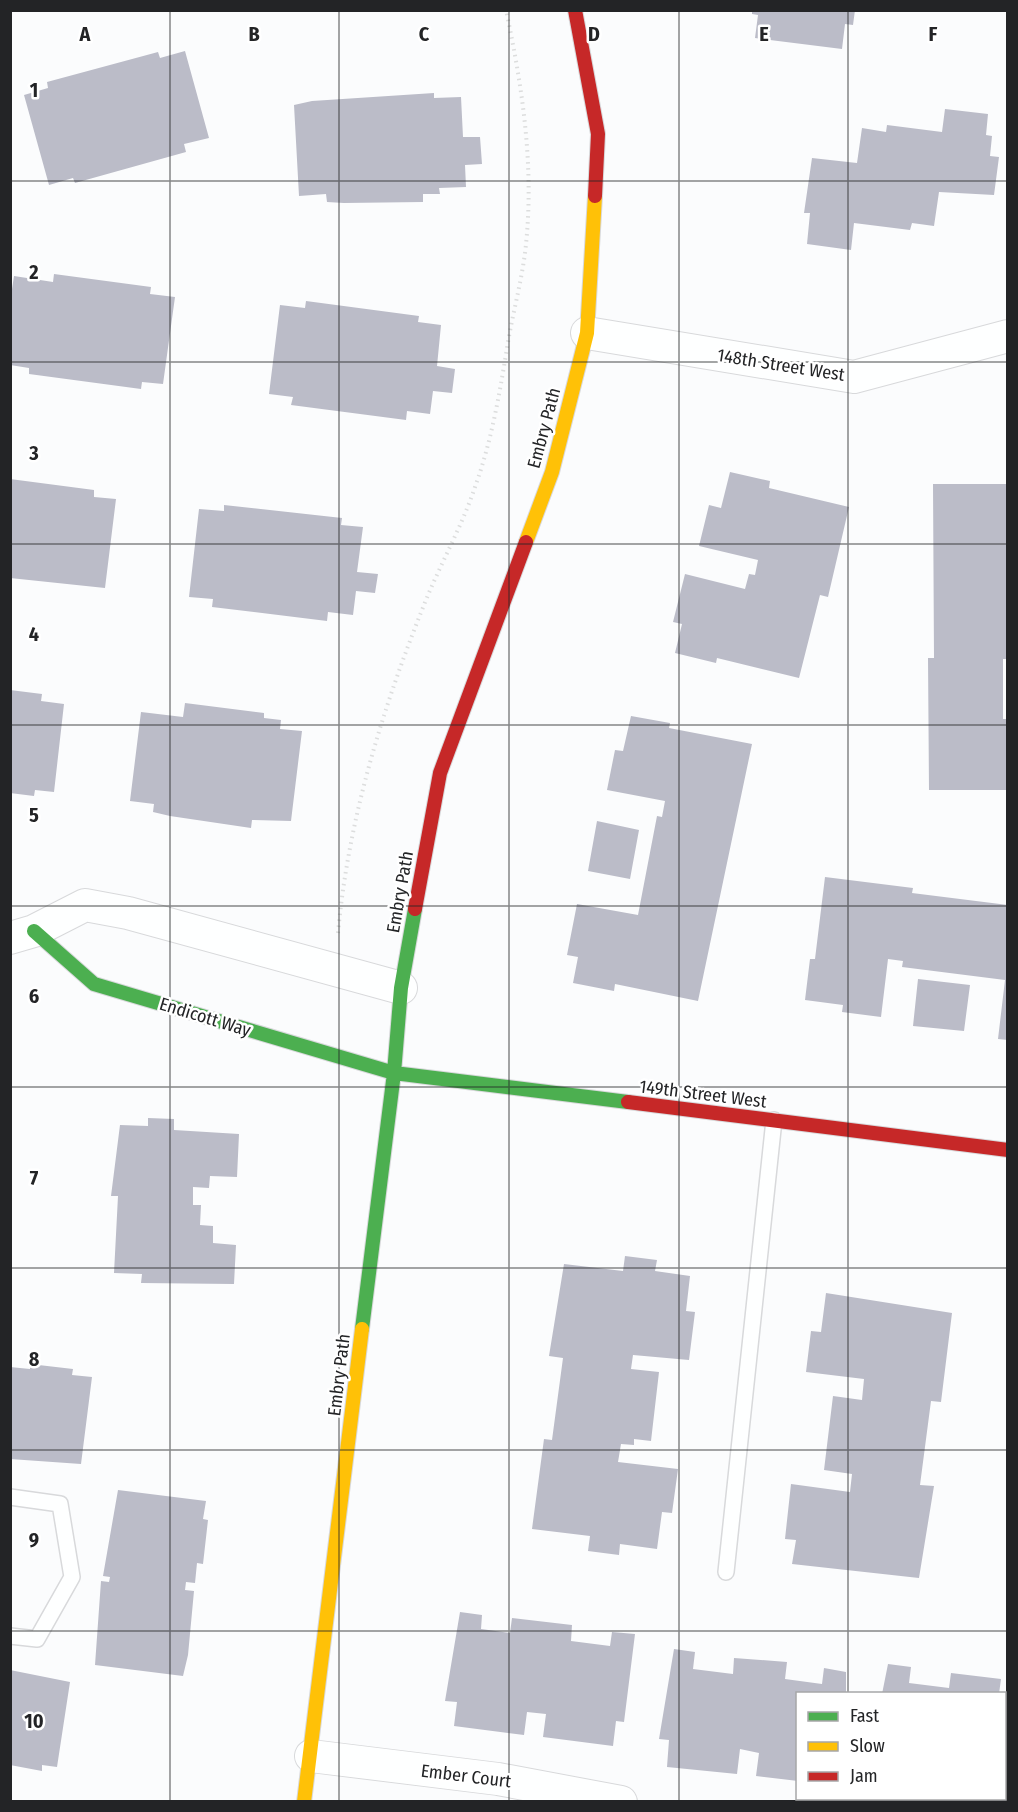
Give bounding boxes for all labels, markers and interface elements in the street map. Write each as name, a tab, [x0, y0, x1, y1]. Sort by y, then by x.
text: A	[79, 22, 92, 46]
text: B	[248, 22, 260, 46]
text: C	[419, 22, 430, 46]
text: D	[588, 22, 600, 46]
text: E	[759, 22, 769, 46]
text: F	[929, 22, 938, 46]
text: 1	[30, 78, 38, 102]
text: 2	[28, 260, 39, 284]
street label: 148th Street West	[716, 344, 846, 386]
street label: Embry Path	[523, 385, 565, 471]
text: 3	[28, 441, 39, 465]
text: 4	[29, 622, 39, 646]
text: 5	[29, 803, 39, 827]
street label: Embry Path	[382, 849, 418, 935]
text: 6	[29, 984, 39, 1008]
street label: Endicott Way	[157, 993, 253, 1041]
street label: 149th Street West	[638, 1075, 768, 1113]
text: 7	[30, 1166, 39, 1190]
street label: Embry Path	[323, 1333, 355, 1417]
text: 8	[29, 1347, 40, 1371]
text: 9	[29, 1528, 39, 1552]
legend	[796, 1692, 1006, 1800]
text: Fast	[850, 1705, 879, 1727]
text: 10	[24, 1709, 44, 1733]
text: Slow	[850, 1735, 885, 1757]
street label: Ember Court	[420, 1760, 513, 1792]
text: Jam	[850, 1765, 878, 1787]

